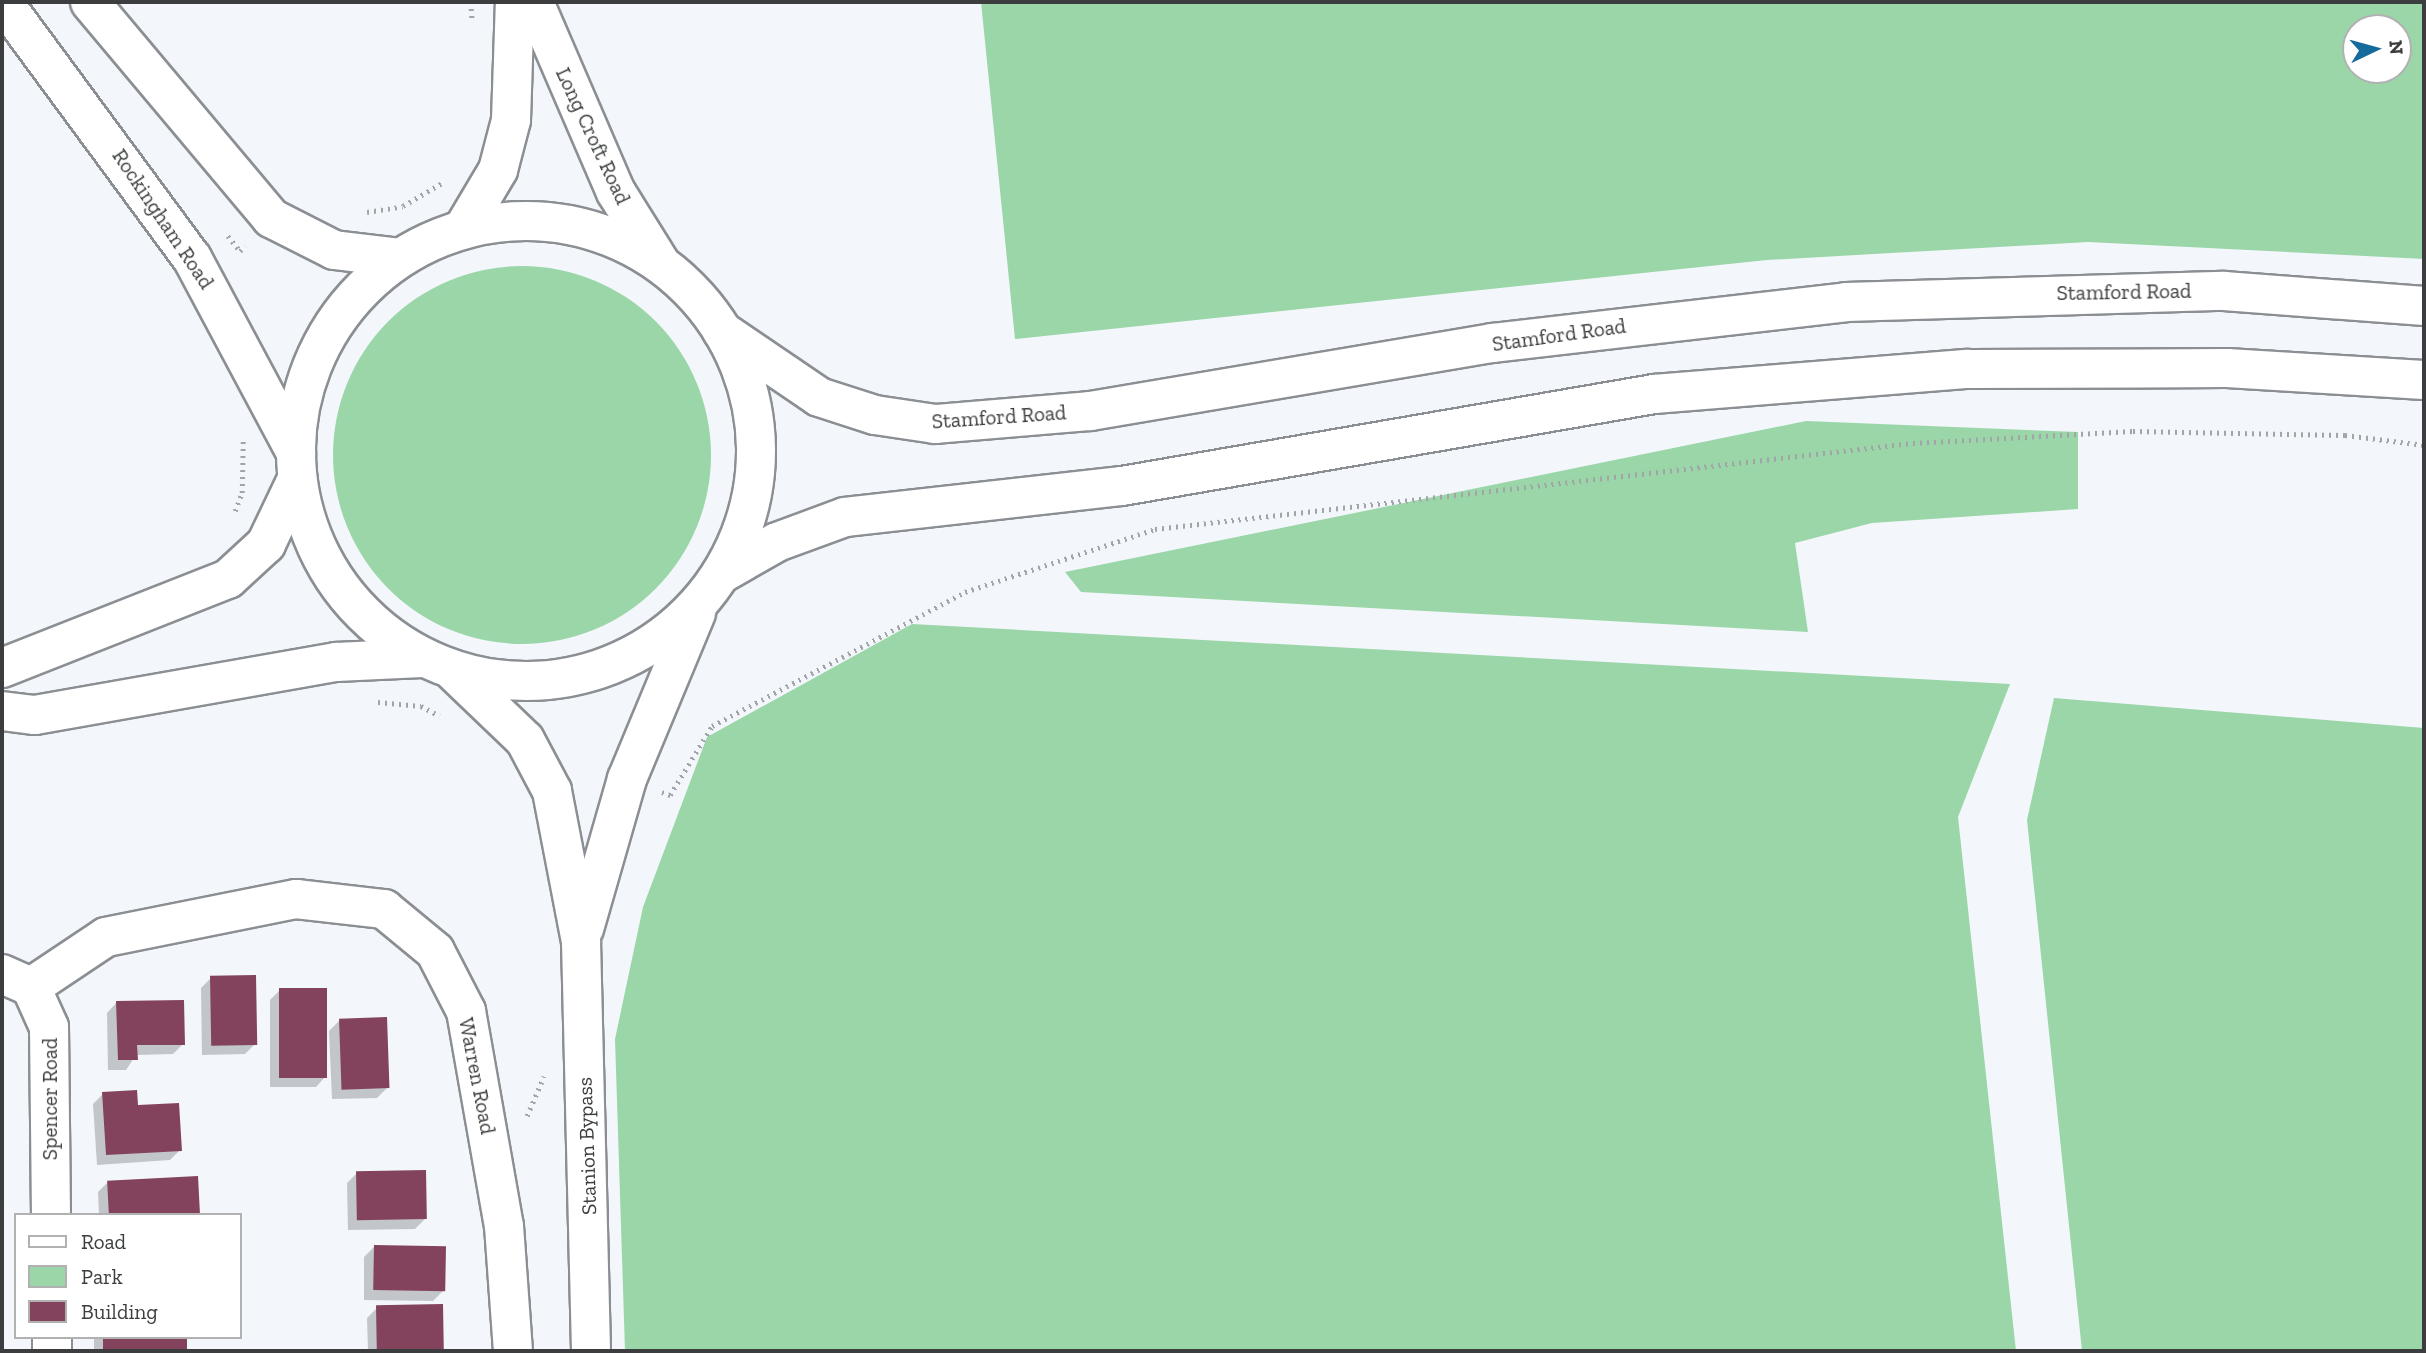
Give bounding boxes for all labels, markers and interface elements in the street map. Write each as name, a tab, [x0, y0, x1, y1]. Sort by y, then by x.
north arrow	[2342, 14, 2412, 84]
text: N	[2384, 39, 2409, 55]
street label: Long Croft Road	[550, 64, 636, 208]
street label: Rockingham Road	[107, 144, 219, 294]
street label: Stamford Road	[2056, 278, 2192, 306]
street label: Stamford Road	[1490, 313, 1628, 357]
street label: Stamford Road	[931, 400, 1067, 434]
street label: Warren Road	[453, 1016, 501, 1136]
street label: Spencer Road	[37, 1038, 63, 1160]
street label: Stanion Bypass	[572, 1077, 602, 1215]
legend	[14, 1213, 242, 1339]
text: Road	[81, 1229, 126, 1254]
text: Park	[81, 1264, 123, 1289]
text: Building	[81, 1299, 158, 1324]

